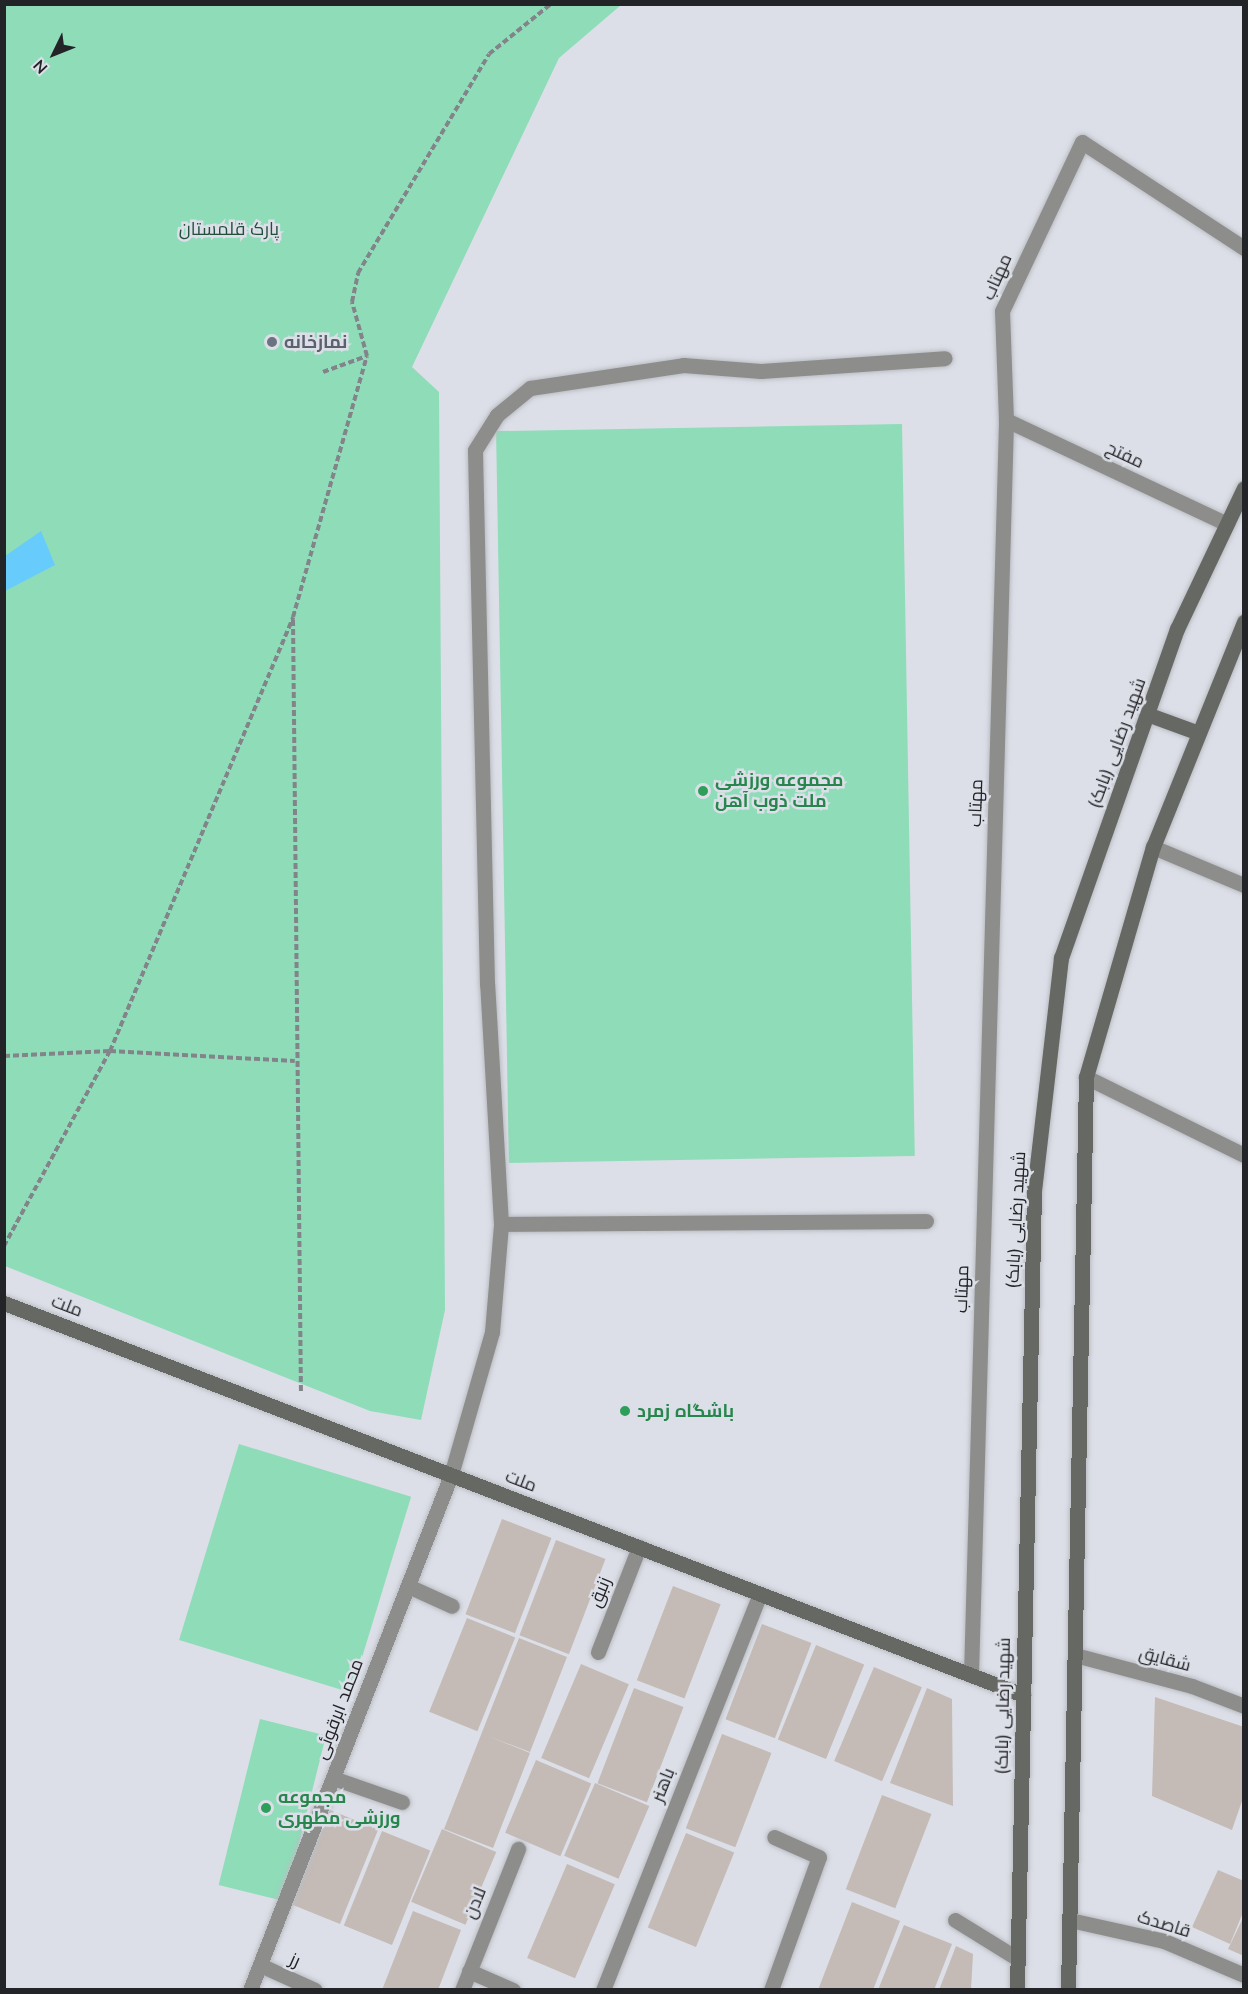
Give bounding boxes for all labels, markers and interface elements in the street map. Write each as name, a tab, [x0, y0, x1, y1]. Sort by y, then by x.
north arrow	[24, 24, 84, 84]
text: N	[29, 54, 53, 78]
park label: پارک قلمستان	[179, 218, 279, 240]
street label: مهتاب	[977, 251, 1017, 303]
place label: نمازخانه	[284, 331, 347, 353]
marker: نمازخانه	[265, 335, 279, 349]
street label: مفتح	[1102, 437, 1148, 473]
street label: شهید رضایی (بابک)	[1083, 675, 1151, 811]
place label: مجموعه ورزشی ملت ذوب آهن	[715, 770, 844, 812]
street label: مهتاب	[964, 779, 988, 827]
marker: مجموعه ورزشی ملت ذوب آهن	[696, 784, 710, 798]
street label: شهید رضایی (بابک)	[1002, 1151, 1030, 1289]
street label: مهتاب	[950, 1265, 974, 1313]
street label: ملت	[48, 1290, 86, 1322]
place label: باشگاه زمرد	[637, 1400, 734, 1422]
marker: باشگاه زمرد	[618, 1404, 632, 1418]
street label: ملت	[502, 1465, 540, 1497]
street label: زنبق	[584, 1574, 616, 1610]
street label: شهید رضایی (بابک)	[991, 1637, 1015, 1775]
street label: شقایق	[1137, 1642, 1193, 1676]
street label: محمد ابرقوئی	[310, 1656, 368, 1762]
street label: باهنر	[646, 1765, 680, 1805]
place label: مجموعه ورزشی مطهری	[278, 1787, 400, 1830]
marker: مجموعه ورزشی مطهری	[259, 1801, 273, 1815]
street label: لادن	[459, 1884, 491, 1922]
street label: قاصدک	[1135, 1906, 1193, 1942]
street label: رز	[286, 1948, 304, 1972]

